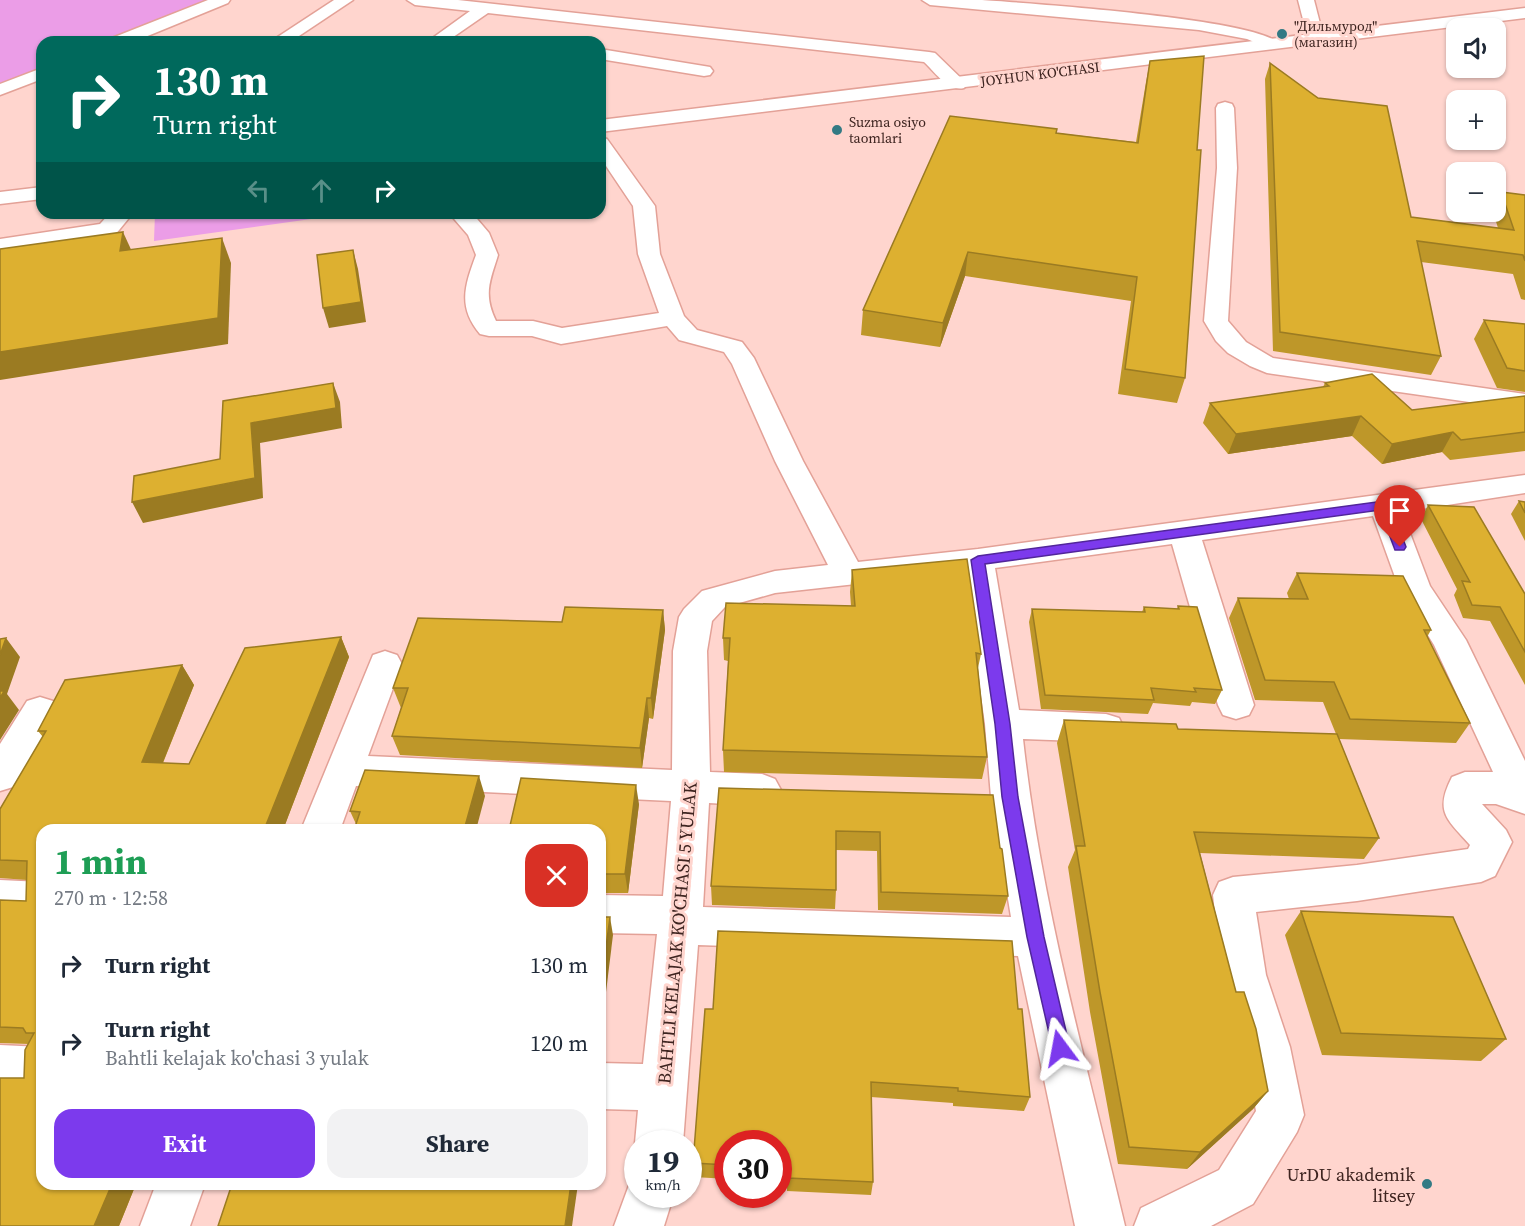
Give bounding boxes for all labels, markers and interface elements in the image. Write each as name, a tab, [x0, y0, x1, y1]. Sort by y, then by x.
place label: "Дильмурод" (магазин)	[1294, 16, 1377, 52]
map controls	[1446, 18, 1506, 222]
button: sound	[1446, 18, 1506, 78]
marker: "Дильмурод" (магазин)	[1275, 27, 1289, 41]
text: 130 m	[153, 51, 268, 109]
street label: JOYHUN KO'CHASI	[978, 57, 1101, 91]
icon: right	[54, 60, 132, 138]
button: +	[1446, 90, 1506, 150]
text: Turn right	[153, 106, 277, 143]
place label: Suzma osiyo taomlari	[849, 112, 926, 148]
marker: Suzma osiyo taomlari	[830, 123, 844, 137]
button: −	[1446, 162, 1506, 222]
icon: left	[242, 174, 275, 207]
icon: ahead	[305, 174, 338, 207]
icon: right	[368, 174, 401, 207]
pin	[1374, 485, 1425, 547]
icon: arrive	[1383, 494, 1416, 527]
street label: BAHTLI KELAJAK KO'CHASI 5 YULAK	[651, 781, 703, 1085]
text: 1 min	[54, 837, 147, 886]
button: close	[525, 844, 588, 907]
text: 270 m · 12:58	[54, 884, 168, 912]
icon: right	[54, 949, 87, 982]
text: Turn right	[105, 950, 210, 980]
text: 130 m	[530, 950, 588, 980]
text: Turn right	[105, 1014, 210, 1044]
position arrow	[1028, 1016, 1092, 1080]
icon: right	[54, 1027, 87, 1060]
text: 120 m	[530, 1028, 588, 1058]
text: Bahtli kelajak ko'chasi 3 yulak	[105, 1044, 369, 1072]
button: Exit	[54, 1109, 315, 1178]
button: Share	[327, 1109, 588, 1178]
speed limit sign: 30	[714, 1130, 792, 1208]
text: 19	[647, 1141, 679, 1182]
place label: UrDU akademik litsey	[1287, 1162, 1416, 1208]
text: km/h	[645, 1174, 681, 1195]
marker: UrDU akademik litsey	[1420, 1177, 1434, 1191]

